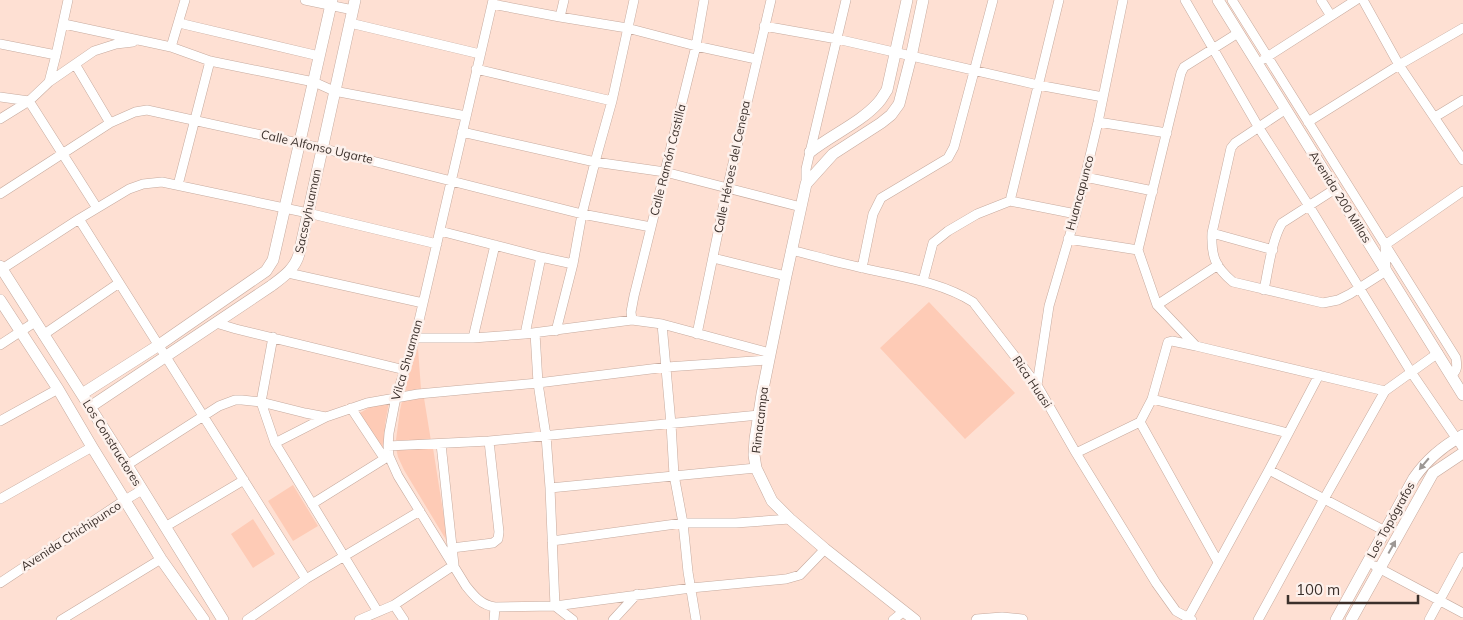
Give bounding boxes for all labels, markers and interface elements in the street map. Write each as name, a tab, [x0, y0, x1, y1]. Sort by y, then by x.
street label: Calle Héroes del Cenepa	[710, 99, 753, 235]
street label: Calle Ramón Castilla	[646, 102, 689, 217]
street label: Calle Alfonso Ugarte	[260, 126, 375, 167]
street label: Avenida 200 Millas	[1306, 148, 1375, 245]
street label: Huancapunco	[1062, 153, 1097, 232]
street label: Sacsayhuaman	[291, 167, 324, 255]
street label: Vilca Shuaman	[388, 318, 425, 402]
street label: Rica Huasi	[1010, 353, 1055, 411]
street label: Rimacampa	[748, 386, 771, 454]
street label: Los Constructores	[80, 397, 145, 489]
one-way arrow	[1419, 457, 1430, 470]
street label: Los Topógrafos	[1363, 479, 1418, 561]
street label: Avenida Chichipunco	[18, 497, 124, 574]
one-way arrow	[1388, 540, 1396, 554]
scale bar	[1288, 572, 1418, 604]
text: 100 m	[1296, 580, 1340, 599]

